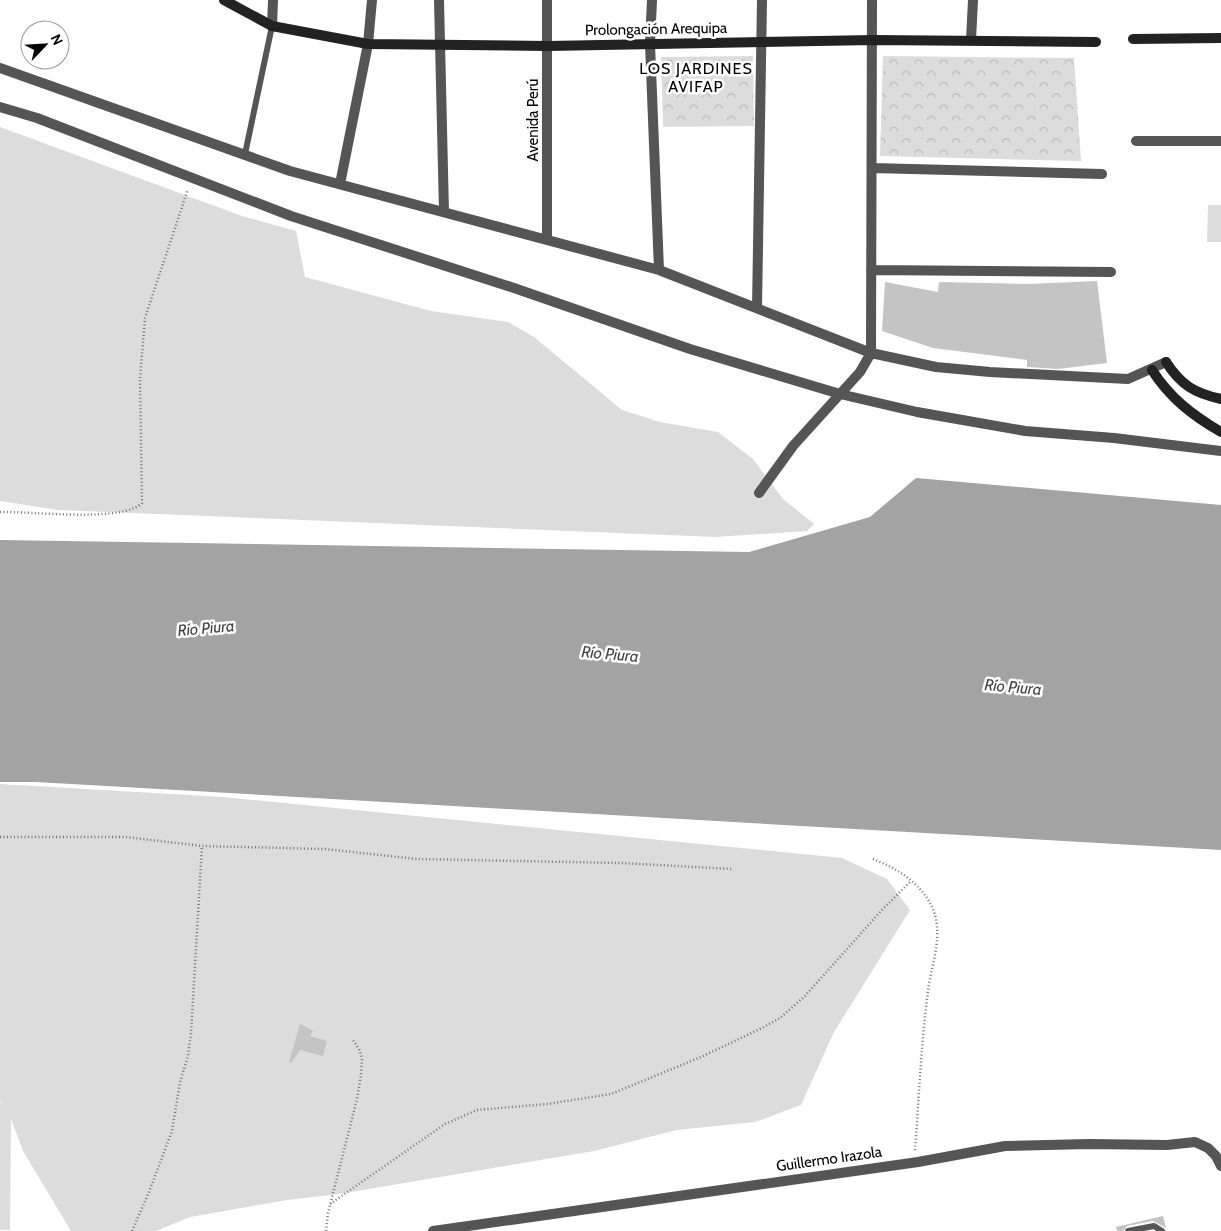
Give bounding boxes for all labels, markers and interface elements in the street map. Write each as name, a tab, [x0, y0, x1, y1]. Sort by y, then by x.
street label: Prolongación Arequipa	[585, 19, 728, 39]
north arrow	[20, 20, 70, 70]
text: N	[47, 31, 67, 48]
district label: LOS JARDINES AVIFAP	[639, 59, 753, 96]
street label: Avenida Perú	[524, 79, 542, 161]
water label: Río Piura	[177, 616, 235, 640]
water label: Río Piura	[581, 642, 639, 666]
water label: Río Piura	[984, 675, 1042, 699]
street label: Guillermo Irazola	[775, 1143, 884, 1175]

